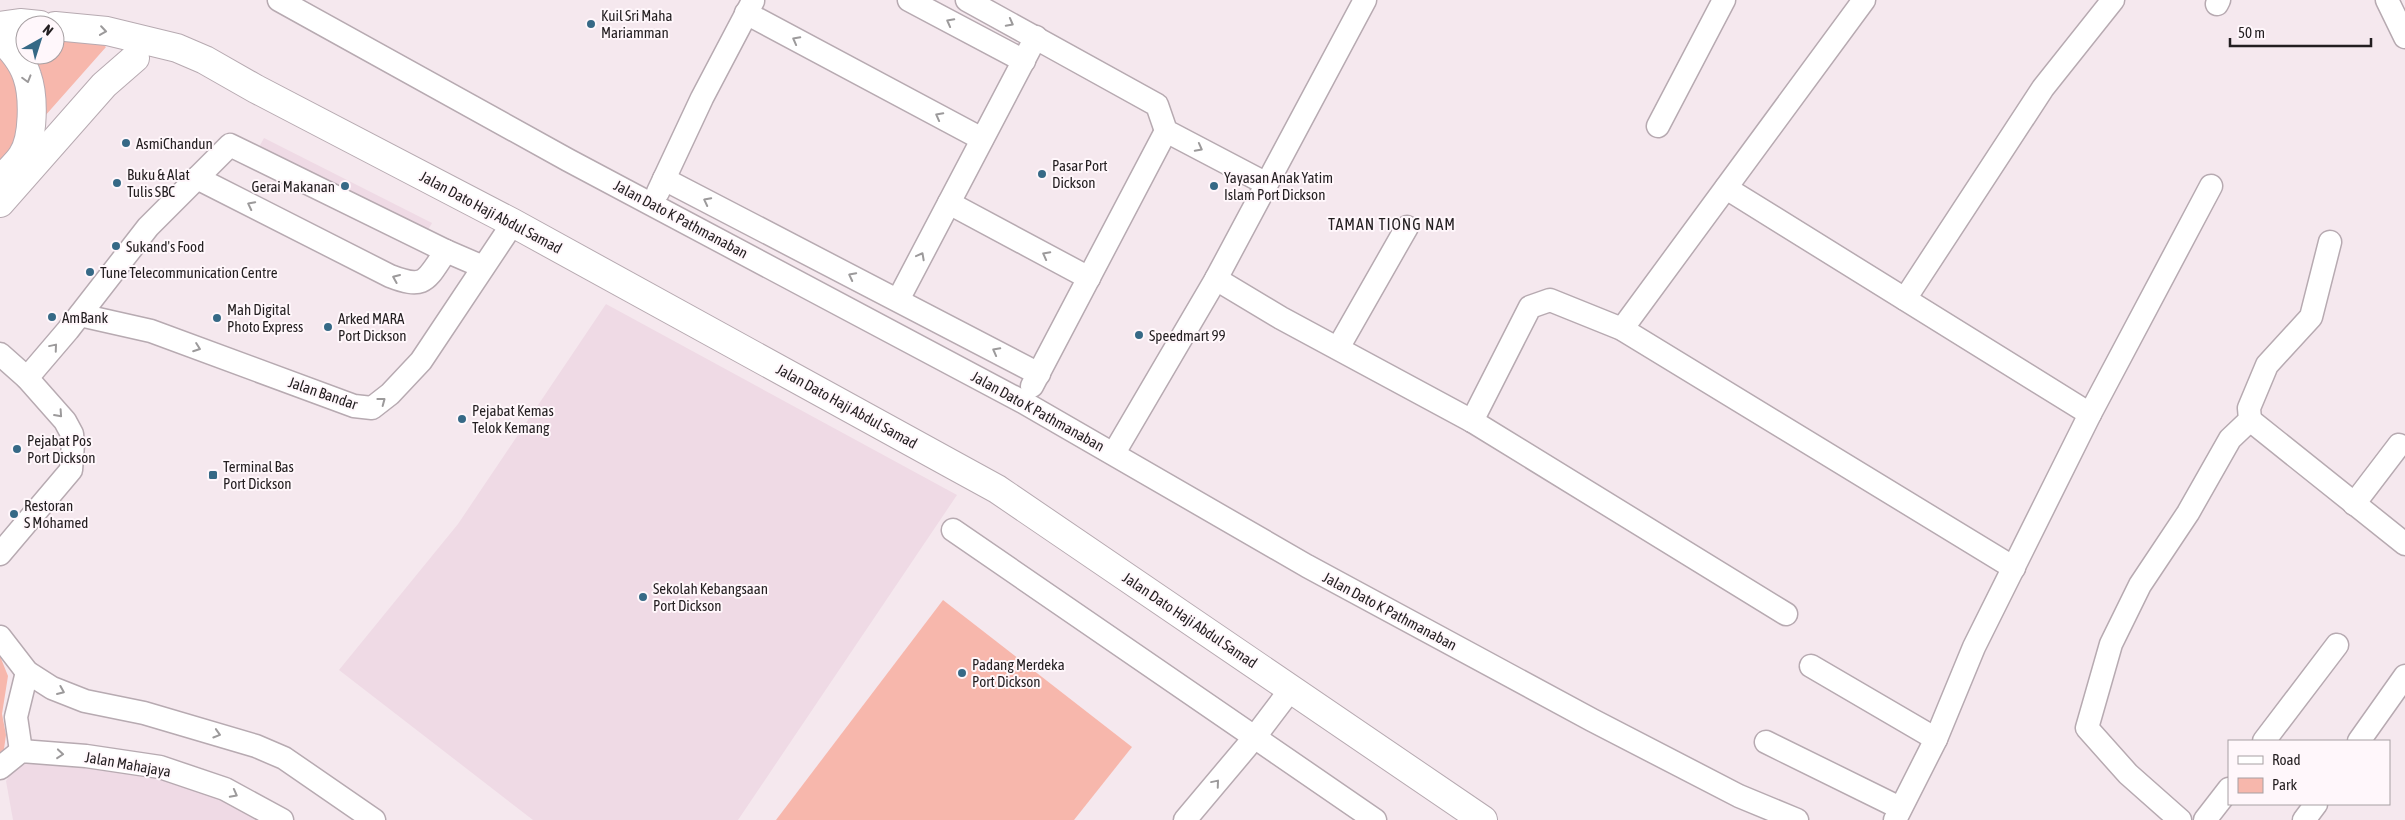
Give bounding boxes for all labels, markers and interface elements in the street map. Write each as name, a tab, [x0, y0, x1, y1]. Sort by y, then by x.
place label: Kuil Sri Maha Mariamman	[601, 7, 672, 41]
north arrow	[15, 15, 65, 65]
scale bar	[2230, 15, 2371, 47]
one-way arrow	[1005, 17, 1014, 27]
marker: Kuil Sri Maha Mariamman	[585, 18, 597, 30]
one-way arrow	[946, 18, 955, 28]
text: N	[40, 21, 56, 39]
text: 50 m	[2238, 24, 2265, 41]
one-way arrow	[100, 25, 108, 36]
one-way arrow	[792, 36, 801, 46]
one-way arrow	[21, 74, 31, 82]
one-way arrow	[936, 112, 945, 122]
place label: AsmiChandun	[136, 135, 213, 152]
marker: AsmiChandun	[120, 137, 132, 149]
one-way arrow	[1194, 142, 1203, 152]
place label: Pasar Port Dickson	[1052, 157, 1108, 191]
place label: Buku & Alat Tulis SBC	[127, 166, 190, 200]
street label: Jalan Dato Haji Abdul Samad	[417, 167, 565, 257]
marker: Pasar Port Dickson	[1036, 168, 1048, 180]
place label: Yayasan Anak Yatim Islam Port Dickson	[1224, 169, 1333, 203]
street label: Jalan Dato K Pathmanaban	[611, 176, 751, 262]
marker: Buku & Alat Tulis SBC	[111, 177, 123, 189]
place label: Gerai Makanan	[252, 178, 335, 195]
marker: Gerai Makanan	[339, 180, 351, 192]
marker: Yayasan Anak Yatim Islam Port Dickson	[1208, 180, 1220, 192]
one-way arrow	[703, 197, 712, 207]
one-way arrow	[247, 201, 256, 211]
district label: TAMAN TIONG NAM	[1328, 215, 1456, 233]
place label: Sukand's Food	[126, 238, 204, 255]
marker: Sukand's Food	[110, 240, 122, 252]
one-way arrow	[1042, 251, 1051, 261]
one-way arrow	[915, 253, 925, 262]
place label: Tune Telecommunication Centre	[100, 264, 278, 281]
marker: Tune Telecommunication Centre	[84, 266, 96, 278]
one-way arrow	[848, 272, 857, 282]
one-way arrow	[392, 274, 401, 284]
place label: Mah Digital Photo Express	[227, 301, 303, 335]
place label: AmBank	[62, 309, 109, 326]
place label: Arked MARA Port Dickson	[338, 310, 407, 344]
marker: AmBank	[46, 311, 58, 323]
marker: Mah Digital Photo Express	[211, 312, 223, 324]
marker: Arked MARA Port Dickson	[322, 321, 334, 333]
place label: Speedmart 99	[1149, 327, 1226, 344]
marker: Speedmart 99	[1133, 329, 1145, 341]
one-way arrow	[192, 342, 201, 352]
one-way arrow	[48, 343, 57, 352]
one-way arrow	[992, 347, 1001, 357]
street label: Jalan Dato Haji Abdul Samad	[774, 360, 920, 452]
street label: Jalan Dato K Pathmanaban	[969, 367, 1107, 455]
street label: Jalan Bandar	[286, 373, 360, 413]
one-way arrow	[376, 398, 385, 406]
place label: Pejabat Kemas Telok Kemang	[472, 402, 554, 436]
one-way arrow	[53, 409, 62, 418]
marker: Pejabat Kemas Telok Kemang	[456, 413, 468, 425]
place label: Pejabat Pos Port Dickson	[27, 432, 96, 466]
marker: Pejabat Pos Port Dickson	[11, 443, 23, 455]
place label: Terminal Bas Port Dickson	[223, 458, 294, 492]
marker: Terminal Bas Port Dickson	[207, 469, 219, 481]
place label: Restoran S Mohamed	[24, 497, 88, 531]
marker: Restoran S Mohamed	[8, 508, 20, 520]
street label: Jalan Dato K Pathmanaban	[1320, 568, 1460, 654]
street label: Jalan Dato Haji Abdul Samad	[1120, 569, 1260, 671]
place label: Sekolah Kebangsaan Port Dickson	[653, 580, 768, 614]
marker: Sekolah Kebangsaan Port Dickson	[637, 591, 649, 603]
place label: Padang Merdeka Port Dickson	[972, 656, 1065, 690]
marker: Padang Merdeka Port Dickson	[956, 667, 968, 679]
one-way arrow	[56, 685, 65, 696]
one-way arrow	[213, 729, 221, 739]
legend	[2228, 740, 2390, 805]
one-way arrow	[56, 748, 64, 759]
street label: Jalan Mahajaya	[84, 748, 172, 780]
text: Road	[2272, 751, 2301, 768]
text: Park	[2272, 776, 2297, 793]
one-way arrow	[1211, 779, 1220, 788]
one-way arrow	[229, 787, 238, 797]

